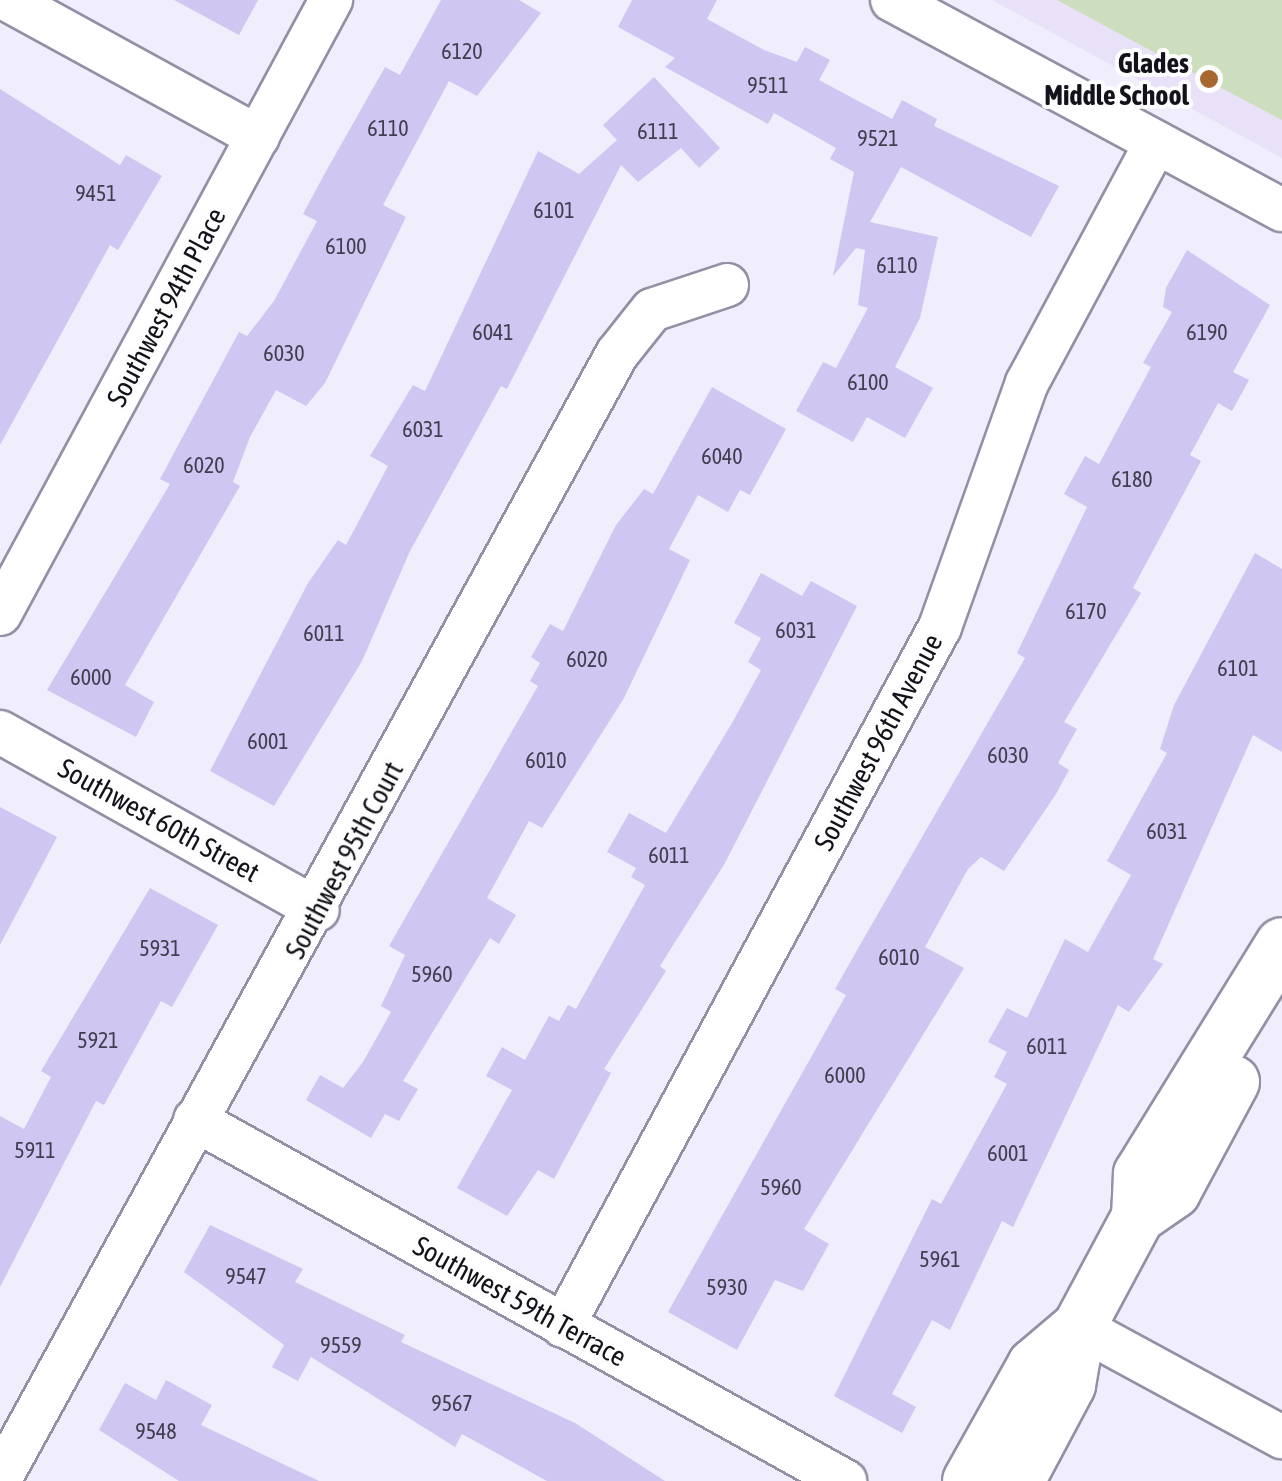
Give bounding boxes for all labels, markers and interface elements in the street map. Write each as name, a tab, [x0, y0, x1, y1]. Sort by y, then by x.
house number: 6120	[441, 39, 483, 65]
place label: Glades Middle School	[1044, 46, 1189, 112]
marker: Glades Middle School	[1198, 68, 1220, 90]
house number: 9511	[747, 73, 789, 99]
house number: 6110	[367, 116, 409, 142]
house number: 6111	[637, 119, 679, 145]
house number: 9521	[857, 126, 899, 152]
house number: 9451	[75, 181, 117, 207]
house number: 6101	[533, 198, 575, 224]
street label: Southwest 94th Place	[100, 202, 232, 412]
house number: 6100	[325, 234, 367, 260]
house number: 6110	[876, 253, 918, 279]
house number: 6041	[472, 320, 514, 346]
house number: 6190	[1186, 320, 1228, 346]
house number: 6030	[263, 341, 305, 367]
house number: 6100	[847, 370, 889, 396]
house number: 6031	[402, 417, 444, 443]
house number: 6040	[701, 444, 743, 470]
house number: 6020	[183, 453, 225, 479]
house number: 6180	[1111, 467, 1153, 493]
house number: 6170	[1065, 599, 1107, 625]
house number: 6031	[775, 618, 817, 644]
house number: 6011	[303, 621, 345, 647]
street label: Southwest 96th Avenue	[807, 628, 949, 856]
house number: 6020	[566, 647, 608, 673]
house number: 6101	[1217, 656, 1259, 682]
house number: 6000	[70, 665, 112, 691]
house number: 6001	[247, 729, 289, 755]
house number: 6030	[987, 743, 1029, 769]
house number: 6010	[525, 748, 567, 774]
street label: Southwest 60th Street	[53, 751, 265, 889]
street label: Southwest 95th Court	[278, 756, 410, 964]
house number: 6031	[1146, 819, 1188, 845]
house number: 6011	[648, 843, 690, 869]
house number: 5931	[139, 936, 181, 962]
house number: 6010	[878, 945, 920, 971]
house number: 5960	[411, 962, 453, 988]
house number: 5921	[77, 1028, 119, 1054]
house number: 6011	[1026, 1034, 1068, 1060]
house number: 6000	[824, 1063, 866, 1089]
house number: 5911	[14, 1138, 56, 1164]
house number: 6001	[987, 1141, 1029, 1167]
house number: 5960	[760, 1175, 802, 1201]
street label: Southwest 59th Terrace	[408, 1229, 632, 1373]
house number: 5961	[919, 1247, 961, 1273]
house number: 9547	[225, 1264, 267, 1290]
house number: 5930	[706, 1275, 748, 1301]
house number: 9559	[320, 1333, 362, 1359]
house number: 9567	[431, 1391, 473, 1417]
house number: 9548	[135, 1419, 177, 1445]

